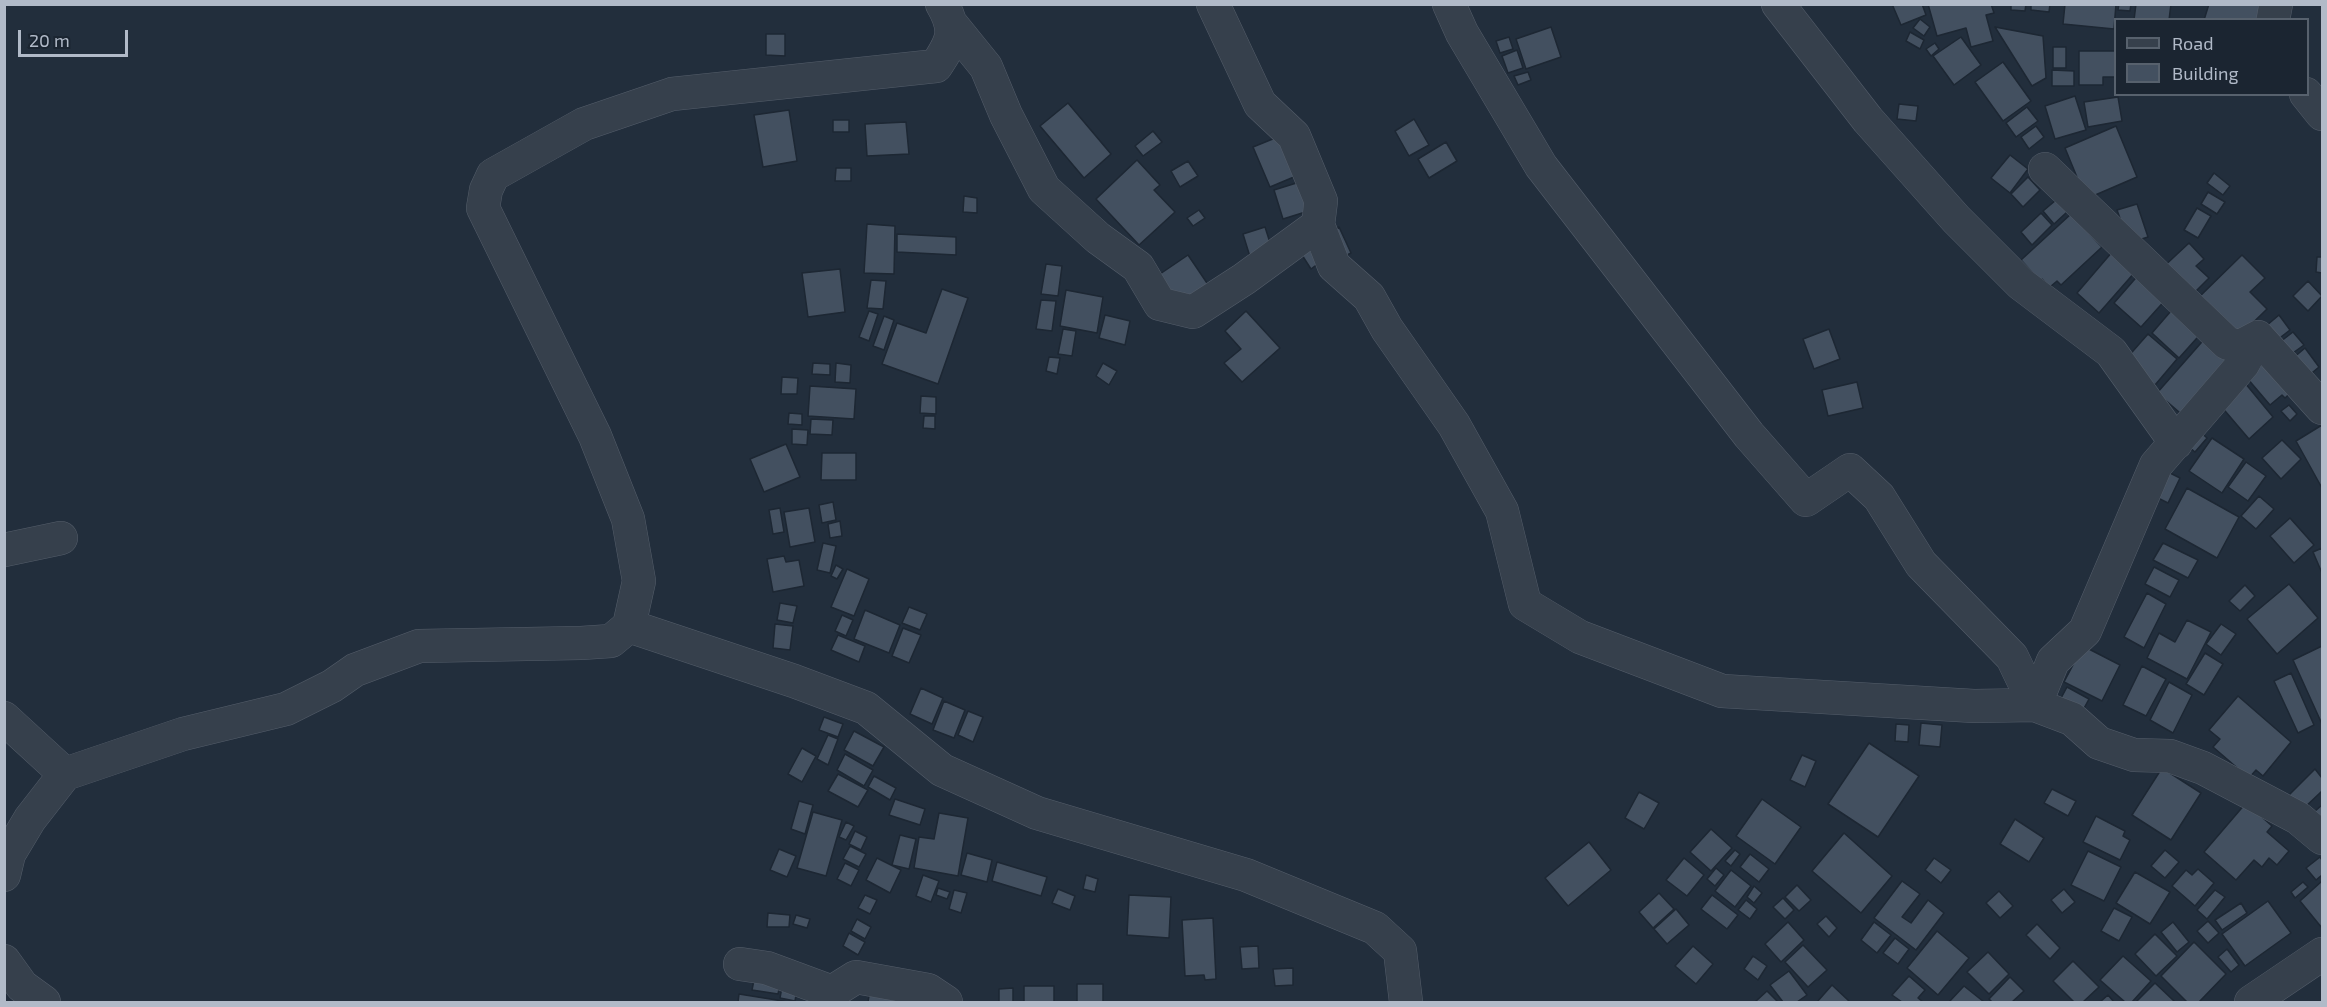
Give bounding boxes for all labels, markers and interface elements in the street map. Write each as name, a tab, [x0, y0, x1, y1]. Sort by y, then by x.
scale bar	[21, 18, 130, 56]
legend	[2114, 18, 2309, 96]
text: 20 m	[29, 29, 70, 51]
text: Road	[2172, 32, 2213, 54]
text: Building	[2172, 62, 2239, 84]

